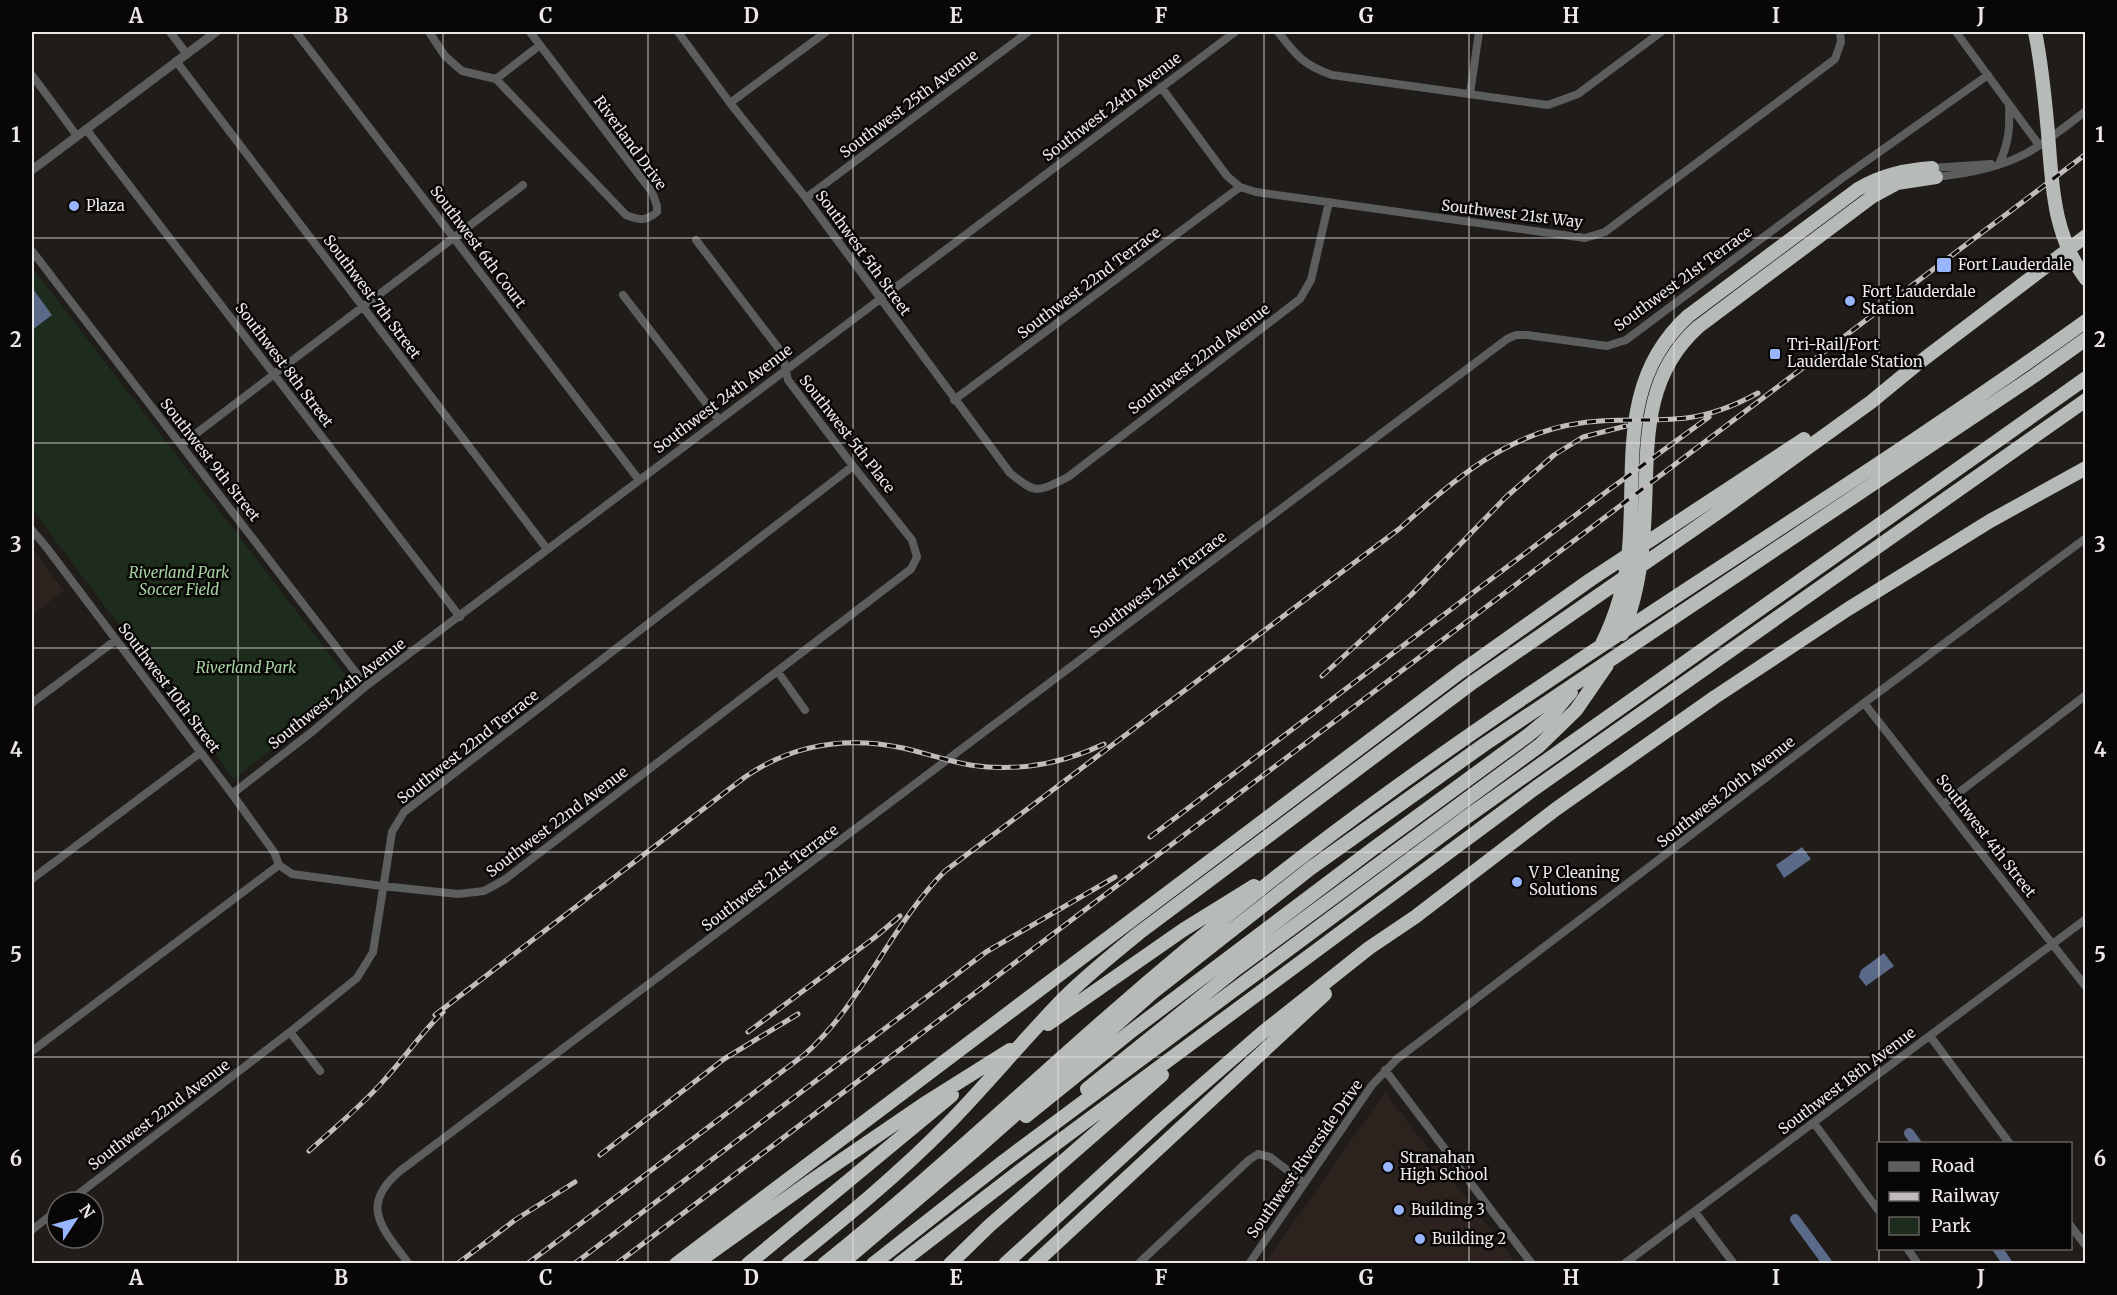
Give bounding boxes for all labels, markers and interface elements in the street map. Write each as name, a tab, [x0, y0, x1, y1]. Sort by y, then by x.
text: A	[128, 3, 144, 28]
text: B	[334, 3, 348, 28]
text: C	[539, 3, 553, 28]
text: D	[743, 3, 759, 28]
text: E	[949, 3, 963, 28]
text: F	[1155, 3, 1168, 28]
text: G	[1359, 3, 1374, 28]
text: H	[1563, 3, 1579, 28]
text: I	[1772, 3, 1780, 28]
text: J	[1976, 3, 1985, 28]
street label: Southwest 25th Avenue	[836, 45, 982, 162]
street label: Southwest 24th Avenue	[1038, 48, 1185, 165]
street label: Riverland Drive	[590, 92, 671, 194]
text: 1	[11, 122, 21, 147]
text: 1	[2095, 122, 2105, 147]
street label: Southwest 6th Court	[426, 182, 531, 312]
street label: Southwest 5th Street	[812, 186, 915, 319]
street label: Southwest 21st Way	[1440, 195, 1584, 232]
place label: Plaza	[86, 196, 125, 215]
marker: Plaza	[67, 199, 81, 213]
street label: Southwest 22nd Terrace	[1013, 222, 1164, 343]
street label: Southwest 21st Terrace	[1610, 222, 1756, 335]
street label: Southwest 7th Street	[320, 231, 425, 363]
place label: Fort Lauderdale	[1958, 255, 2072, 274]
marker: Fort Lauderdale	[1935, 256, 1953, 274]
place label: Fort Lauderdale Station	[1862, 282, 1976, 318]
marker: Fort Lauderdale Station	[1843, 294, 1857, 308]
street label: Southwest 8th Street	[231, 299, 337, 431]
street label: Southwest 22nd Avenue	[1124, 299, 1273, 418]
text: 2	[10, 327, 22, 352]
text: 2	[2094, 327, 2106, 352]
place label: Tri-Rail/Fort Lauderdale Station	[1787, 335, 1923, 371]
street label: Southwest 24th Avenue	[649, 340, 796, 457]
marker: Tri-Rail/Fort Lauderdale Station	[1768, 347, 1782, 361]
street label: Southwest 5th Place	[795, 371, 900, 497]
street label: Southwest 9th Street	[156, 394, 264, 525]
street label: Southwest 21st Terrace	[1086, 527, 1230, 642]
text: 3	[10, 532, 22, 557]
text: 3	[2094, 532, 2106, 557]
park label: Riverland Park Soccer Field	[129, 563, 230, 599]
street label: Southwest 10th Street	[114, 619, 225, 757]
street label: Southwest 24th Avenue	[264, 634, 409, 753]
park label: Riverland Park	[196, 658, 297, 677]
street label: Southwest 22nd Terrace	[393, 685, 542, 808]
street label: Southwest 20th Avenue	[1653, 732, 1799, 851]
text: 4	[10, 737, 23, 762]
text: 4	[2094, 737, 2107, 762]
street label: Southwest 22nd Avenue	[482, 762, 631, 881]
street label: Southwest 4th Street	[1932, 770, 2040, 901]
street label: Southwest 21st Terrace	[698, 820, 842, 935]
place label: V P Cleaning Solutions	[1528, 863, 1620, 899]
marker: V P Cleaning Solutions	[1510, 875, 1524, 889]
text: 5	[10, 942, 22, 967]
text: 5	[2094, 942, 2106, 967]
street label: Southwest 18th Avenue	[1774, 1023, 1919, 1138]
street label: Southwest 22nd Avenue	[84, 1055, 233, 1174]
street label: Southwest Riverside Drive	[1243, 1076, 1367, 1242]
legend	[1877, 1142, 2072, 1250]
text: 6	[10, 1146, 22, 1171]
text: 6	[2094, 1146, 2106, 1171]
place label: Stranahan High School	[1400, 1148, 1488, 1184]
text: Road	[1931, 1154, 1975, 1177]
marker: Stranahan High School	[1381, 1160, 1395, 1174]
text: Railway	[1931, 1184, 2000, 1207]
north arrow	[45, 1190, 105, 1250]
text: N	[75, 1200, 99, 1222]
place label: Building 3	[1411, 1200, 1485, 1219]
marker: Building 3	[1392, 1203, 1406, 1217]
text: Park	[1931, 1214, 1972, 1237]
place label: Building 2	[1432, 1229, 1506, 1248]
marker: Building 2	[1413, 1232, 1427, 1246]
text: A	[128, 1265, 144, 1290]
text: B	[334, 1265, 348, 1290]
text: C	[539, 1265, 553, 1290]
text: D	[743, 1265, 759, 1290]
text: E	[949, 1265, 963, 1290]
text: F	[1155, 1265, 1168, 1290]
text: G	[1359, 1265, 1374, 1290]
text: H	[1563, 1265, 1579, 1290]
text: I	[1772, 1265, 1780, 1290]
text: J	[1976, 1265, 1985, 1290]

